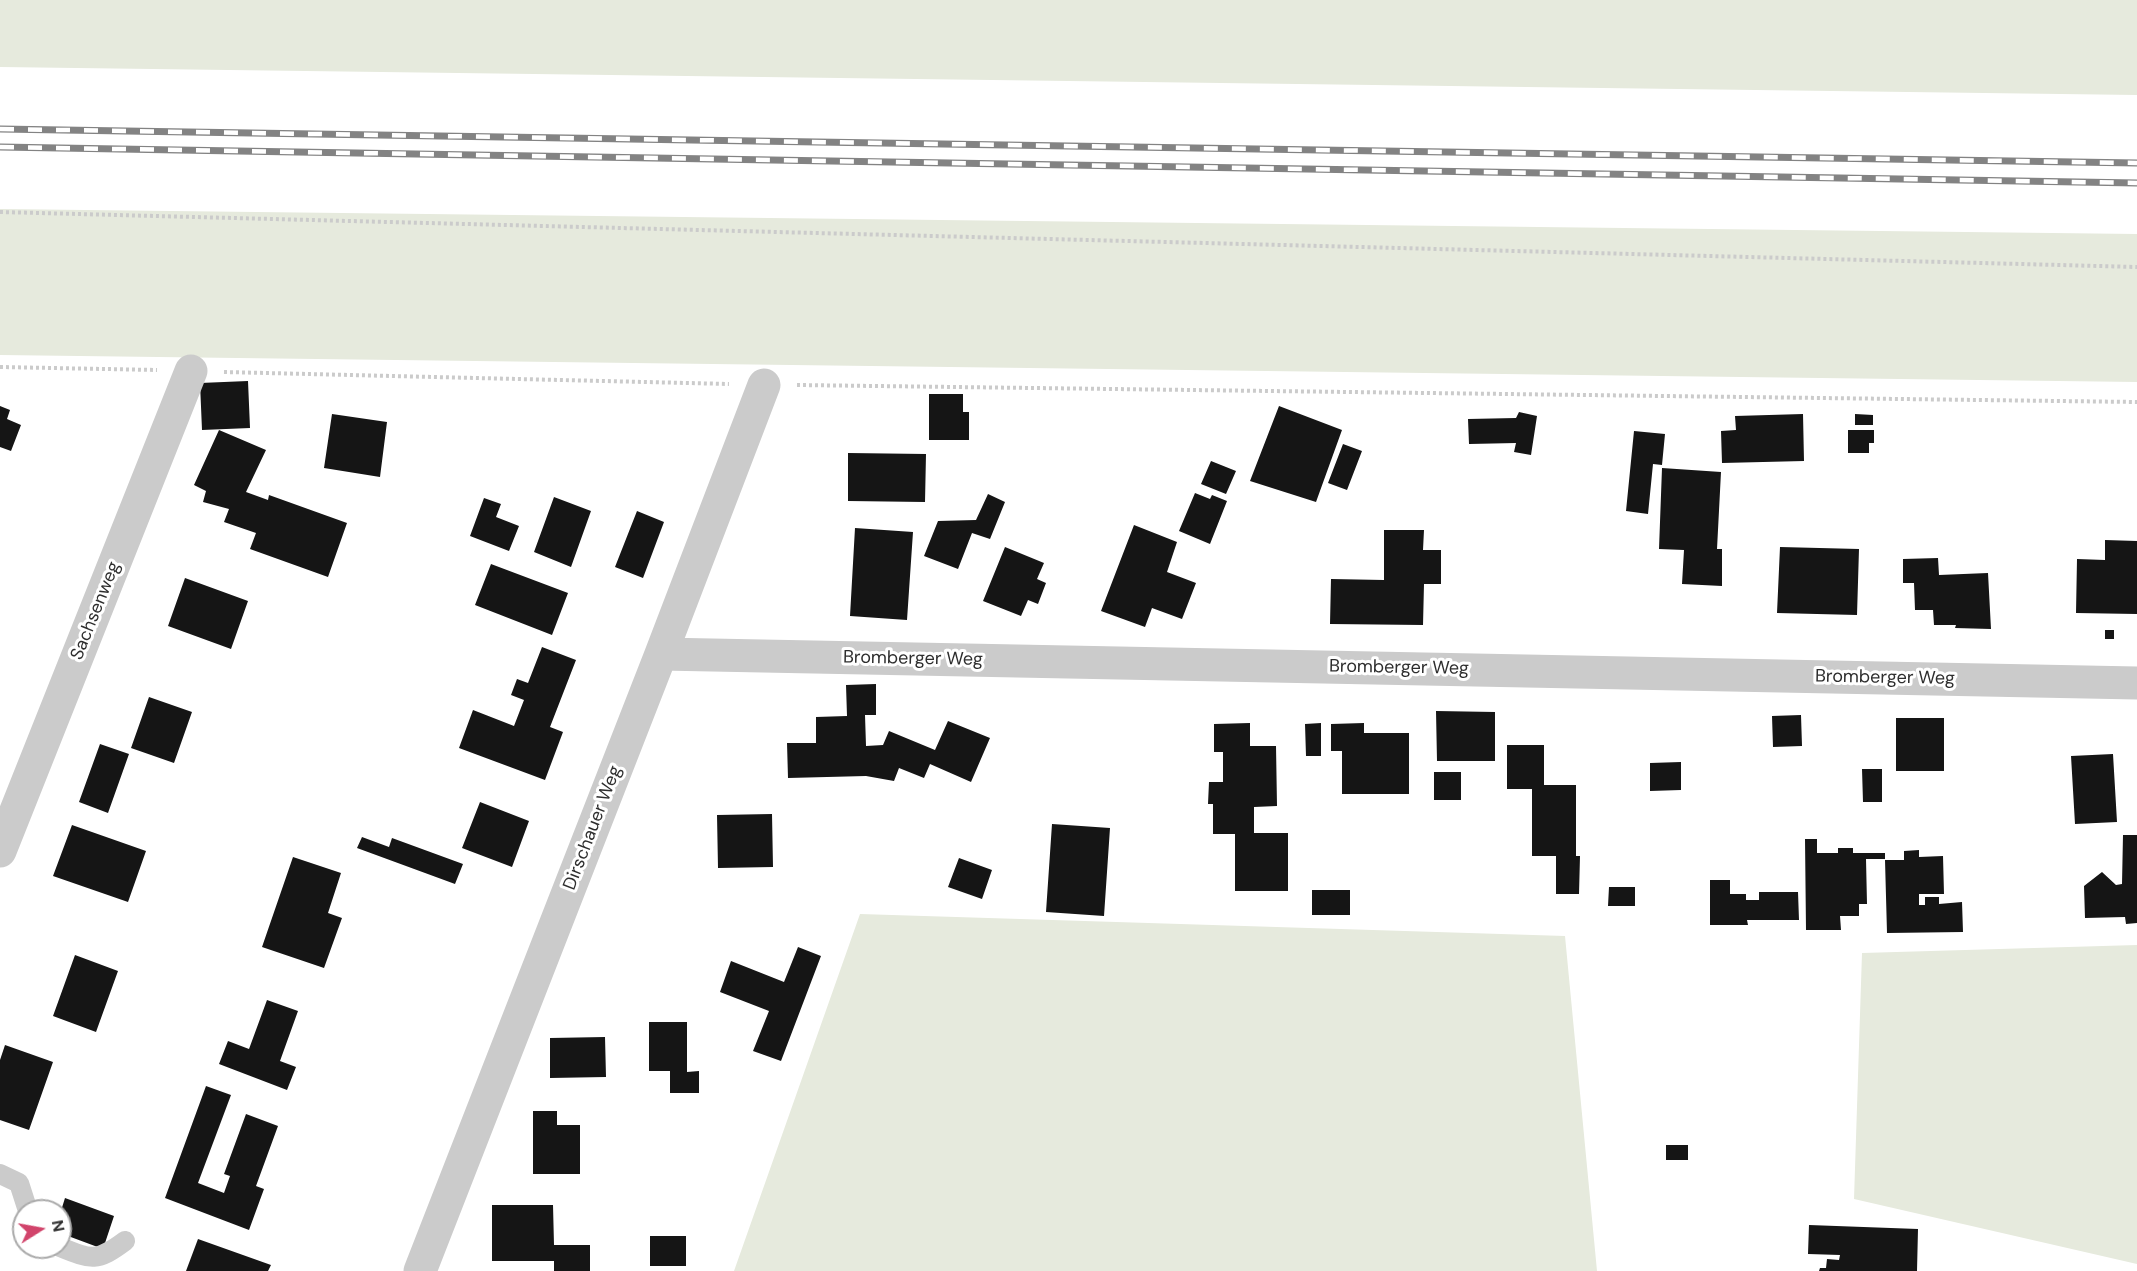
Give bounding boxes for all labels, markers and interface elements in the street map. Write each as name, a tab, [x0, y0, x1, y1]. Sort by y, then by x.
street label: Sachsenweg	[66, 559, 126, 663]
street label: Bromberger Weg	[843, 647, 983, 671]
street label: Bromberger Weg	[1329, 656, 1469, 680]
street label: Bromberger Weg	[1815, 666, 1955, 690]
street label: Dirschauer Weg	[559, 763, 627, 893]
north arrow	[12, 1199, 72, 1259]
text: N	[47, 1218, 70, 1234]

